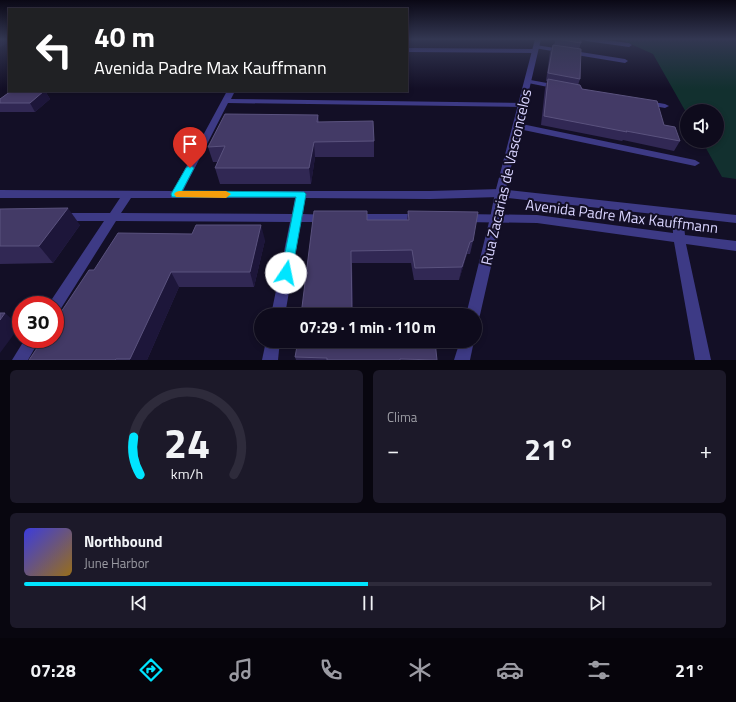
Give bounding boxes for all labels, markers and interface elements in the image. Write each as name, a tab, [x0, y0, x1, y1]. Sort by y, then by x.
text: 40 m	[94, 15, 155, 58]
icon: left	[28, 24, 80, 76]
text: Avenida Padre Max Kauffmann	[94, 54, 327, 81]
street label: Rua Zacarias de Vasconcelos	[475, 87, 537, 267]
map controls	[680, 104, 724, 148]
button: sound	[680, 104, 724, 148]
pin	[173, 127, 207, 168]
icon: arrive	[179, 133, 201, 155]
street label: Avenida Padre Max Kauffmann	[524, 193, 720, 239]
position arrow	[265, 252, 307, 294]
speed limit sign: 30	[12, 296, 64, 348]
text: 07:29 · 1 min · 110 m	[300, 316, 436, 339]
text: Clima	[387, 407, 417, 427]
text: 24	[163, 410, 210, 473]
text: 21°	[524, 426, 575, 472]
text: −	[387, 433, 399, 467]
text: +	[700, 433, 712, 467]
text: km/h	[170, 462, 203, 484]
text: Northbound	[84, 530, 163, 553]
text: June Harbor	[84, 553, 149, 573]
icon: previous	[128, 592, 150, 614]
icon: pause	[357, 592, 379, 614]
icon: next	[586, 592, 608, 614]
icon: directions	[137, 656, 165, 684]
icon: music	[227, 656, 255, 684]
icon: phone	[317, 656, 345, 684]
icon: climate	[406, 656, 434, 684]
icon: car	[496, 656, 524, 684]
icon: filters	[585, 656, 613, 684]
text: 07:28	[31, 657, 76, 684]
text: 21°	[675, 657, 705, 684]

